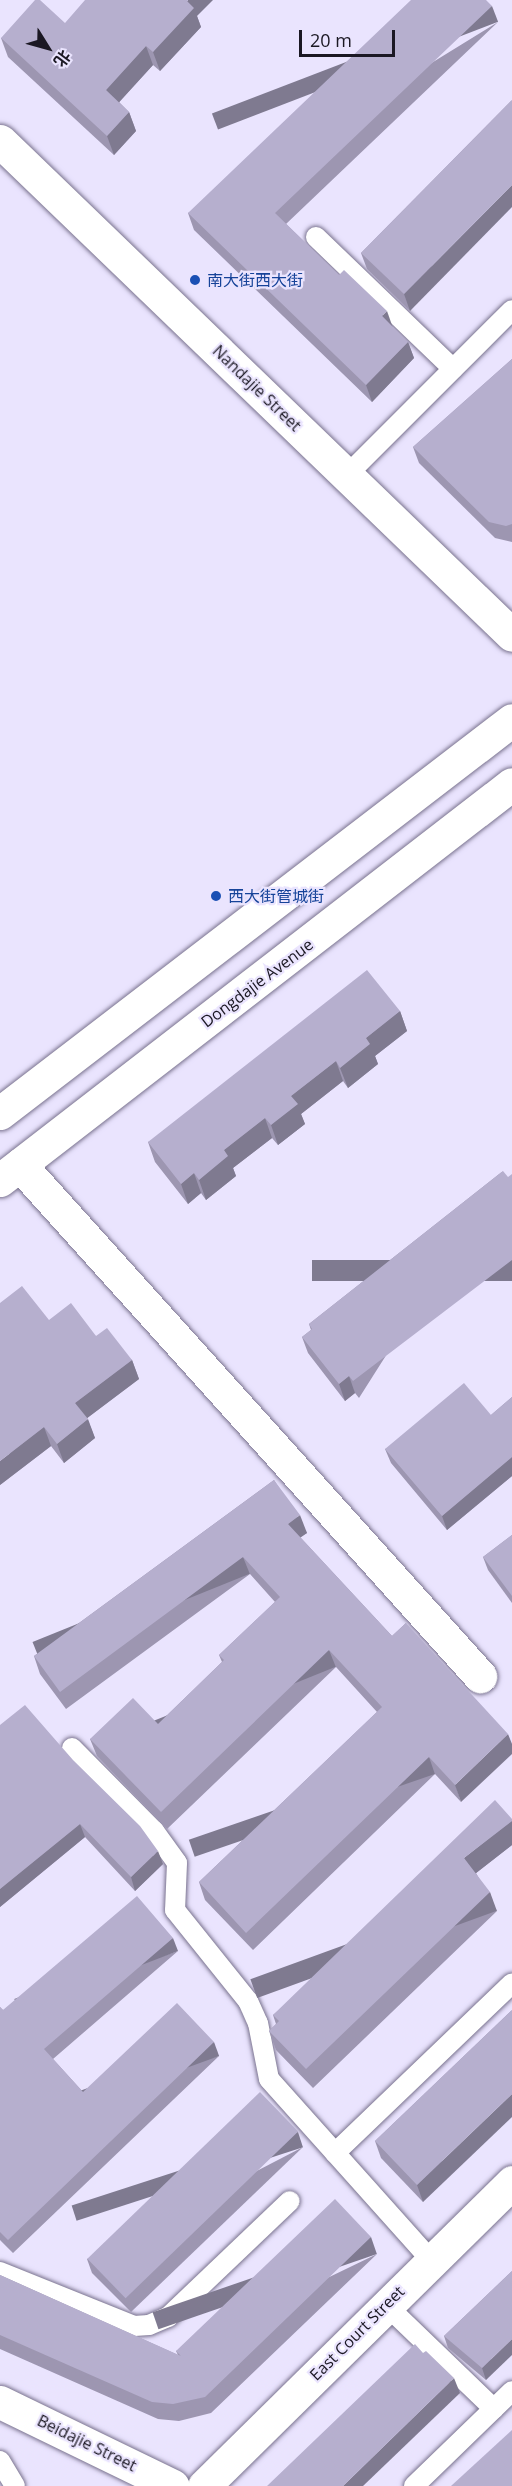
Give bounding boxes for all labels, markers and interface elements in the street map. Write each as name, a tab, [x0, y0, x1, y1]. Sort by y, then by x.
north arrow	[18, 18, 78, 78]
scale bar	[302, 18, 398, 56]
text: 20 m	[310, 28, 352, 52]
text: 北	[49, 46, 76, 72]
place label: 南大街西大街	[207, 270, 303, 290]
marker: 南大街西大街	[188, 273, 202, 287]
street label: Nandajie Street	[209, 341, 305, 435]
place label: 西大街管城街	[228, 886, 324, 906]
marker: 西大街管城街	[209, 889, 223, 903]
street label: Dongdajie Avenue	[197, 935, 317, 1031]
street label: East Court Street	[306, 2282, 408, 2384]
street label: Beidajie Street	[34, 2411, 140, 2475]

